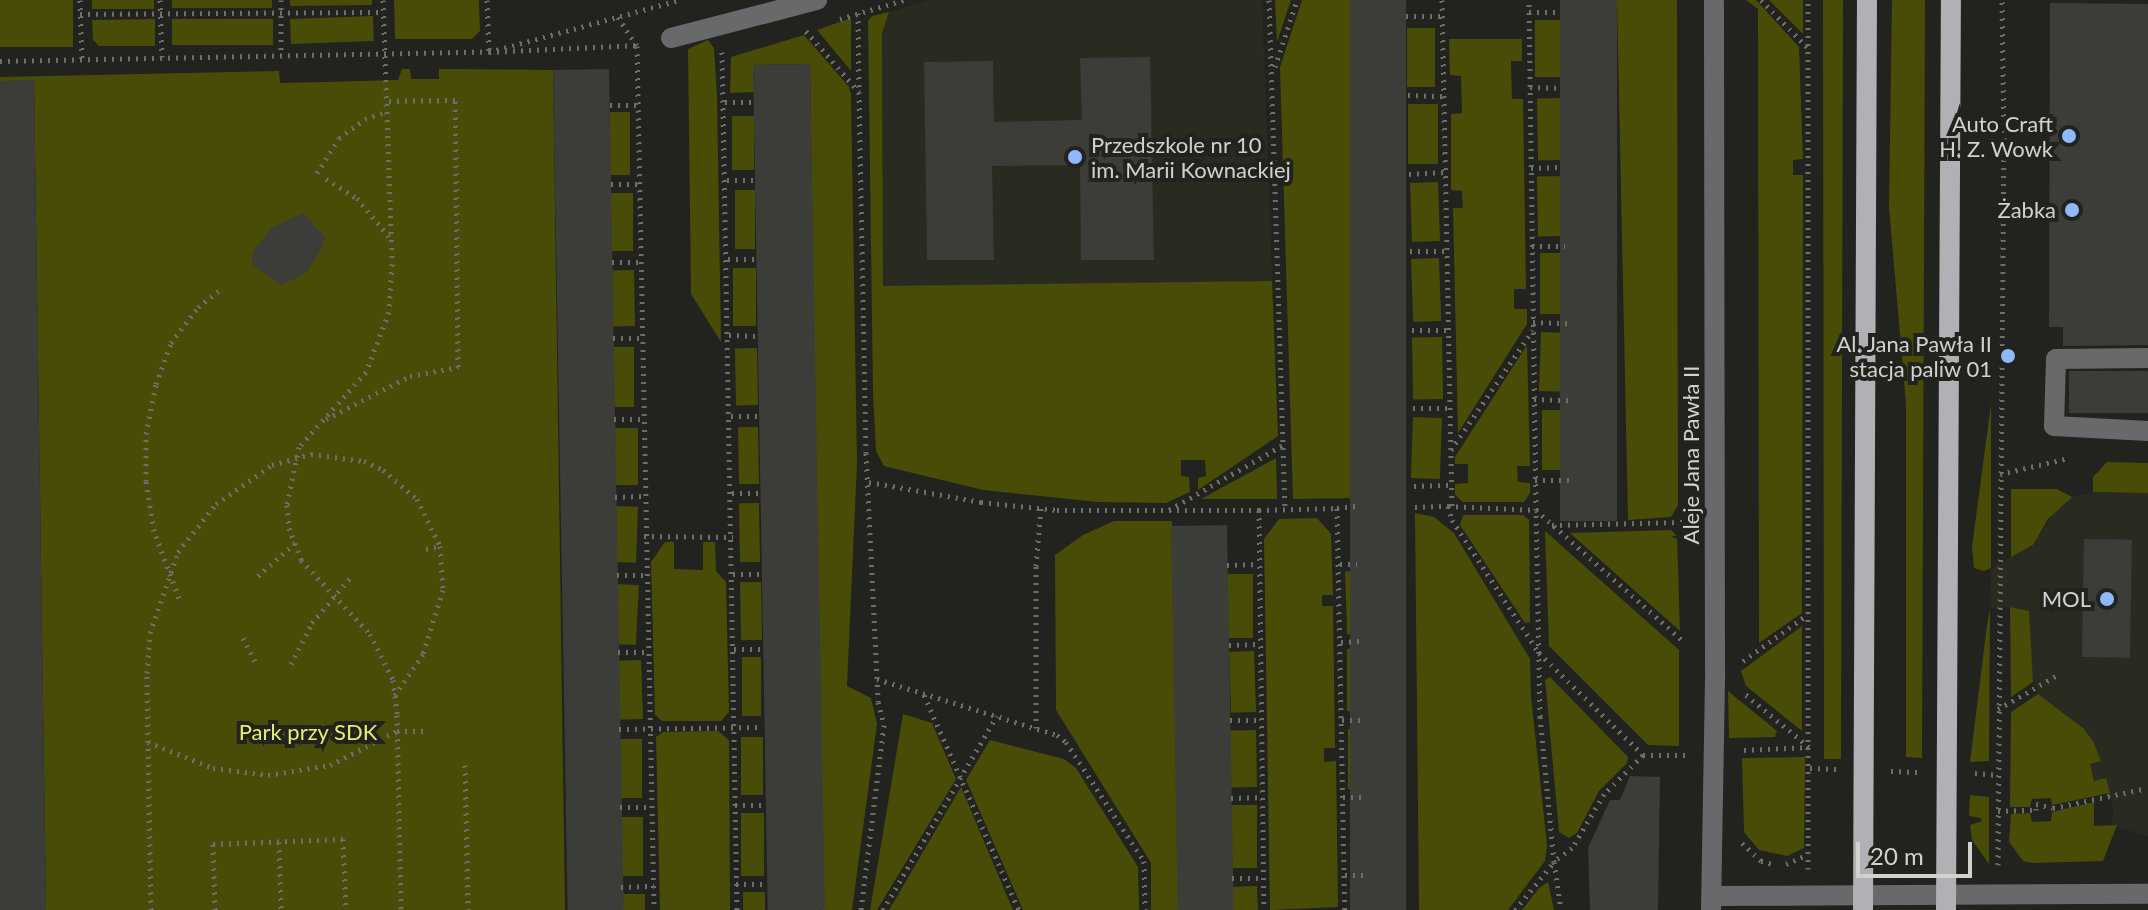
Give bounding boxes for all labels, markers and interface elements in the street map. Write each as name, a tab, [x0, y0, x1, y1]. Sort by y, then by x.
place label: Auto Craft H. Z. Wowk	[1939, 110, 2053, 162]
marker: Auto Craft H. Z. Wowk	[2060, 127, 2078, 145]
place label: Przedszkole nr 10 im. Marii Kownackiej	[1091, 131, 1291, 182]
marker: Przedszkole nr 10 im. Marii Kownackiej	[1066, 148, 1084, 166]
place label: Żabka	[1997, 197, 2056, 223]
marker: Żabka	[2063, 201, 2081, 219]
place label: Al. Jana Pawła II stacja paliw 01	[1836, 330, 1992, 382]
marker: Al. Jana Pawła II stacja paliw 01	[1999, 347, 2017, 365]
street label: Aleje Jana Pawła II	[1678, 365, 1704, 545]
place label: MOL	[2042, 586, 2091, 612]
marker: MOL	[2098, 590, 2116, 608]
park label: Park przy SDK	[238, 719, 378, 745]
scale bar	[1860, 826, 1976, 876]
text: 20 m	[1870, 841, 1924, 870]

